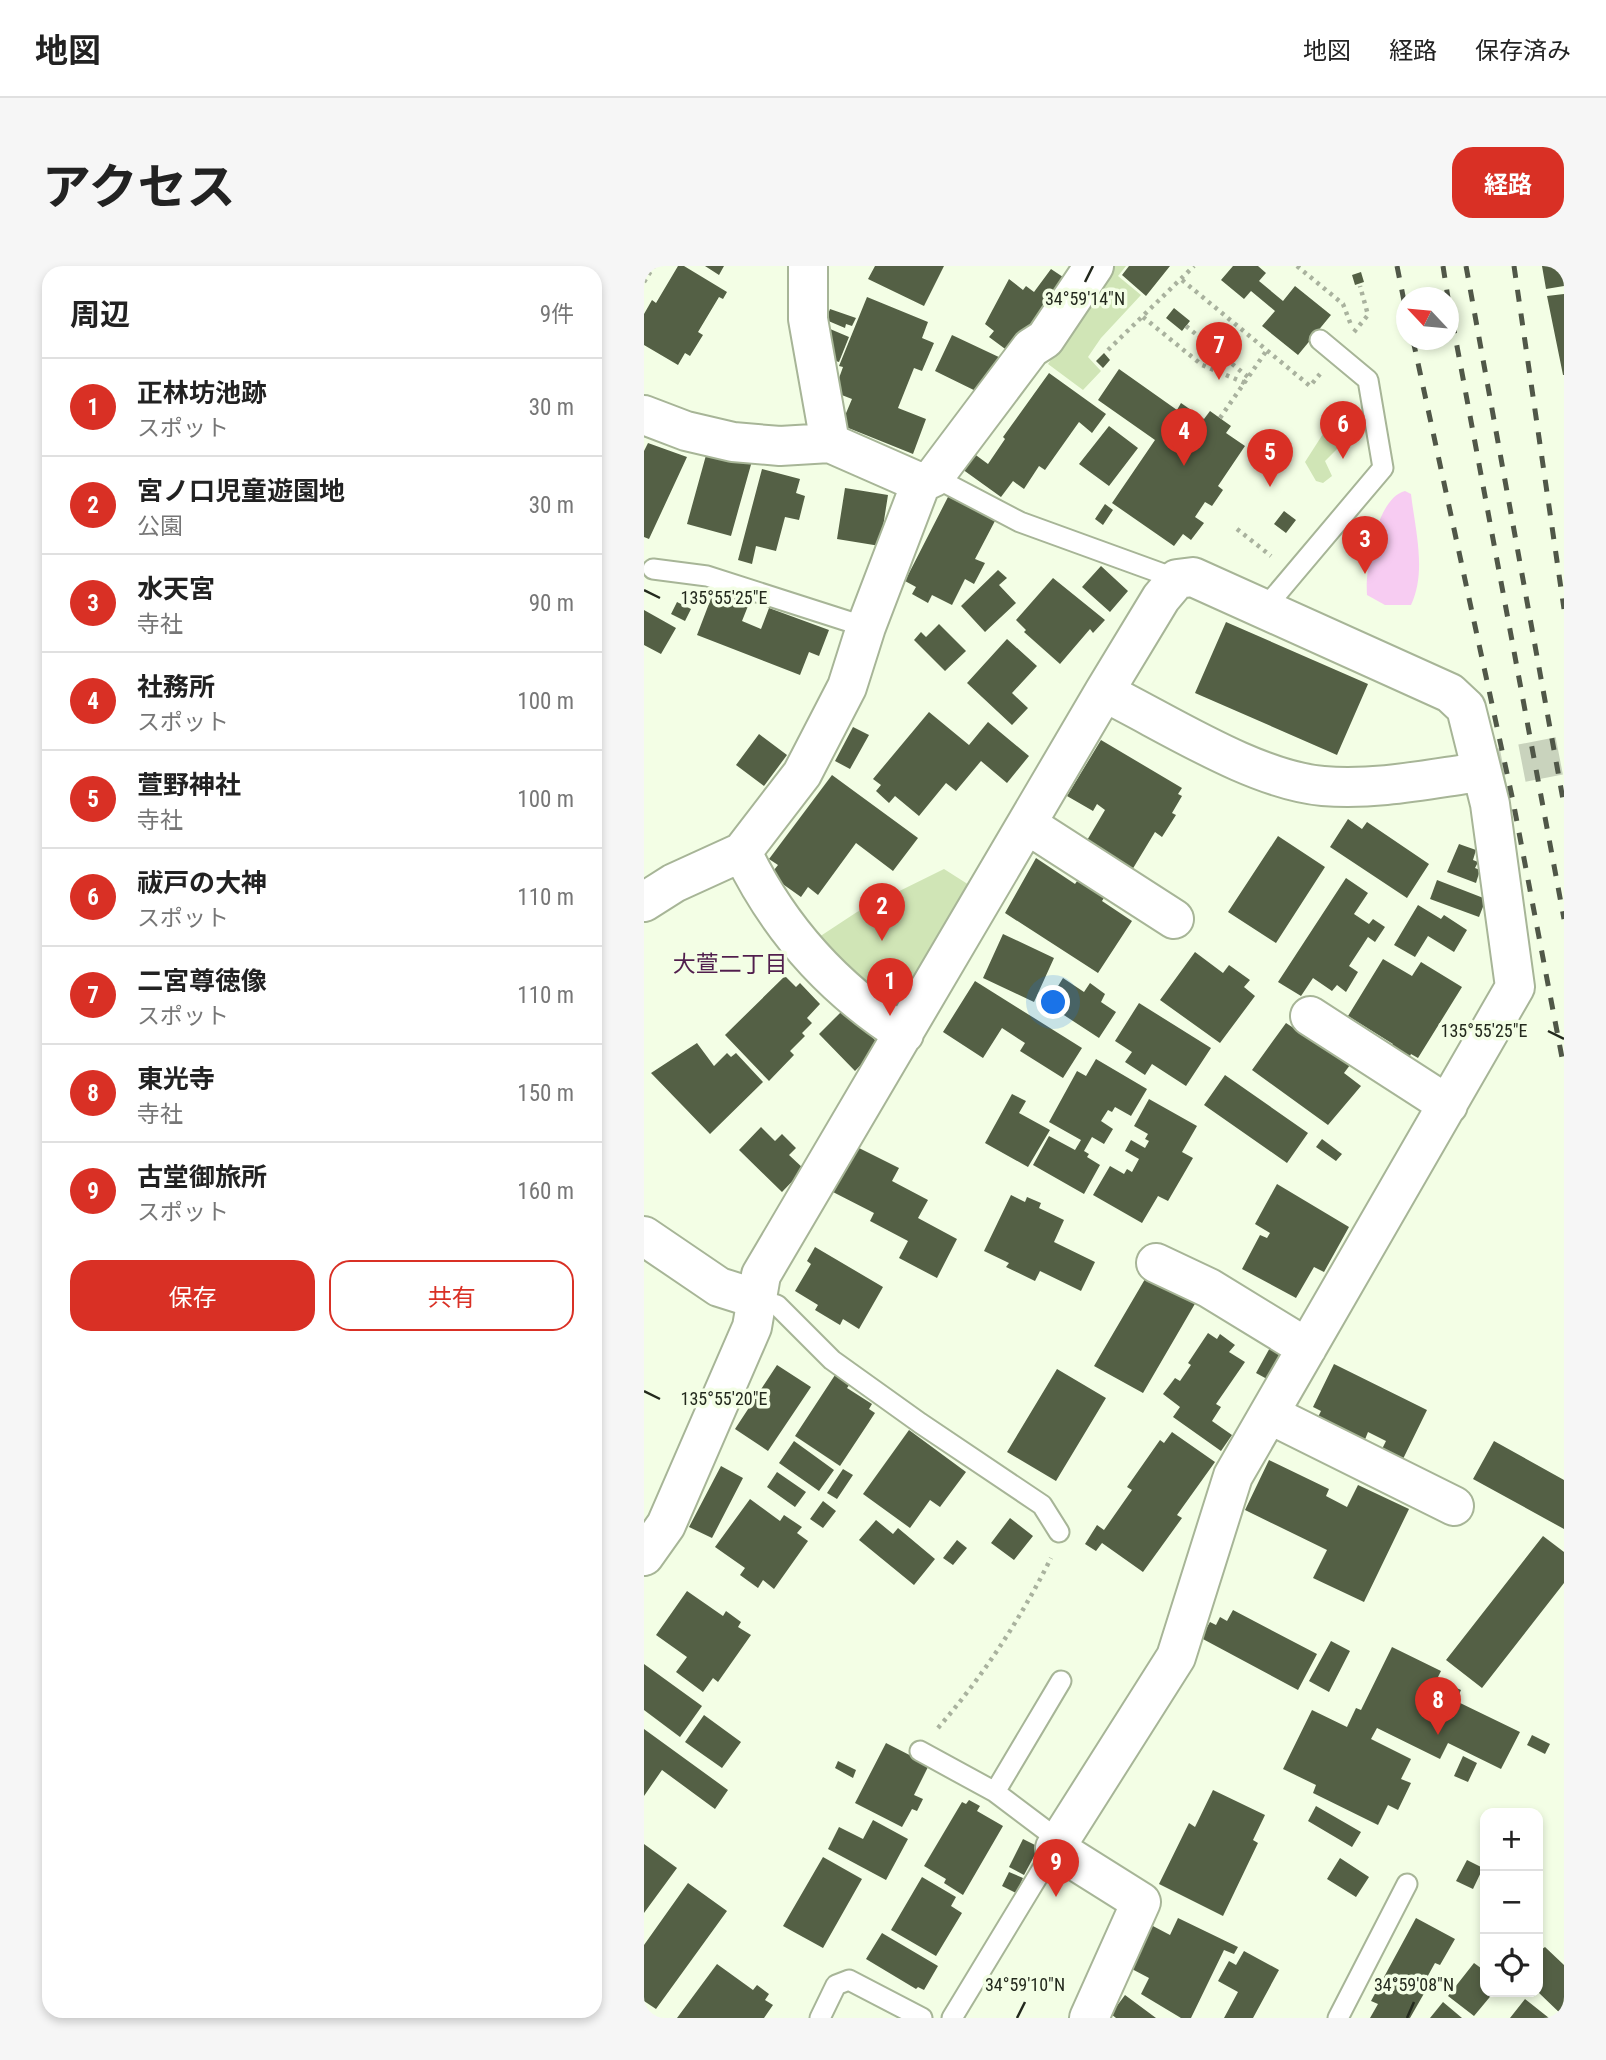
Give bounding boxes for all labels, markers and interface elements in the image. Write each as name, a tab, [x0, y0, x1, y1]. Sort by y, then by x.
text: 地図	[35, 31, 101, 70]
text: 地図	[1303, 37, 1351, 65]
text: 経路	[1389, 37, 1437, 65]
text: 保存済み	[1475, 37, 1571, 65]
button: 経路	[1452, 147, 1564, 218]
text: アクセス	[42, 159, 236, 216]
north arrow	[1396, 287, 1459, 350]
text: 34°59'14"N	[1045, 288, 1125, 309]
text: 周辺	[70, 297, 130, 332]
text: 9件	[540, 301, 574, 328]
pin: 7	[1196, 322, 1242, 380]
text: 正林坊池跡	[137, 378, 267, 408]
text: 1	[87, 394, 99, 421]
text: 30 m	[529, 394, 574, 421]
pin: 6	[1320, 401, 1366, 459]
pin: 4	[1161, 408, 1207, 466]
text: スポット	[137, 415, 229, 442]
pin: 5	[1247, 429, 1293, 487]
text: 宮ノ口児童遊園地	[137, 476, 345, 506]
text: 2	[87, 492, 99, 519]
text: 30 m	[529, 492, 574, 519]
text: 公園	[137, 513, 183, 540]
pin: 3	[1342, 516, 1388, 574]
text: 水天宮	[137, 574, 215, 604]
text: 135°55'25"E	[681, 587, 767, 608]
text: 3	[87, 590, 99, 617]
text: 90 m	[529, 590, 574, 617]
text: 寺社	[137, 611, 183, 638]
text: 社務所	[137, 672, 215, 702]
text: 4	[87, 688, 99, 715]
text: 100 m	[517, 688, 574, 715]
text: スポット	[137, 709, 229, 736]
text: 萱野神社	[137, 770, 241, 800]
text: 5	[87, 786, 99, 813]
text: 100 m	[517, 786, 574, 813]
text: 寺社	[137, 807, 183, 834]
text: 祓戸の大神	[137, 868, 267, 898]
pin: 2	[859, 883, 905, 941]
text: 6	[87, 884, 99, 911]
text: 110 m	[517, 884, 574, 911]
text: スポット	[137, 905, 229, 932]
district label: 大萱二丁目	[673, 951, 788, 978]
pin: 1	[867, 958, 913, 1016]
text: 二宮尊徳像	[137, 966, 267, 996]
text: 7	[87, 982, 99, 1009]
text: 110 m	[517, 982, 574, 1009]
your location	[1036, 985, 1070, 1019]
text: スポット	[137, 1003, 229, 1030]
text: 135°55'25"E	[1441, 1020, 1527, 1041]
text: 東光寺	[137, 1064, 215, 1094]
text: 8	[87, 1080, 99, 1107]
text: 150 m	[517, 1080, 574, 1107]
text: 寺社	[137, 1101, 183, 1128]
text: 古堂御旅所	[137, 1162, 267, 1192]
text: 9	[87, 1178, 99, 1205]
text: 160 m	[517, 1178, 574, 1205]
text: スポット	[137, 1199, 229, 1226]
button: 保存	[70, 1260, 315, 1331]
button: 共有	[329, 1260, 574, 1331]
text: 135°55'20"E	[681, 1388, 767, 1409]
pin: 8	[1415, 1677, 1461, 1735]
map controls	[1480, 1808, 1543, 1997]
button: +	[1480, 1808, 1543, 1871]
pin: 9	[1033, 1839, 1079, 1897]
button: −	[1480, 1871, 1543, 1934]
button: locate	[1480, 1934, 1543, 1997]
text: 34°59'10"N	[985, 1974, 1065, 1995]
text: 34°59'08"N	[1374, 1974, 1454, 1995]

